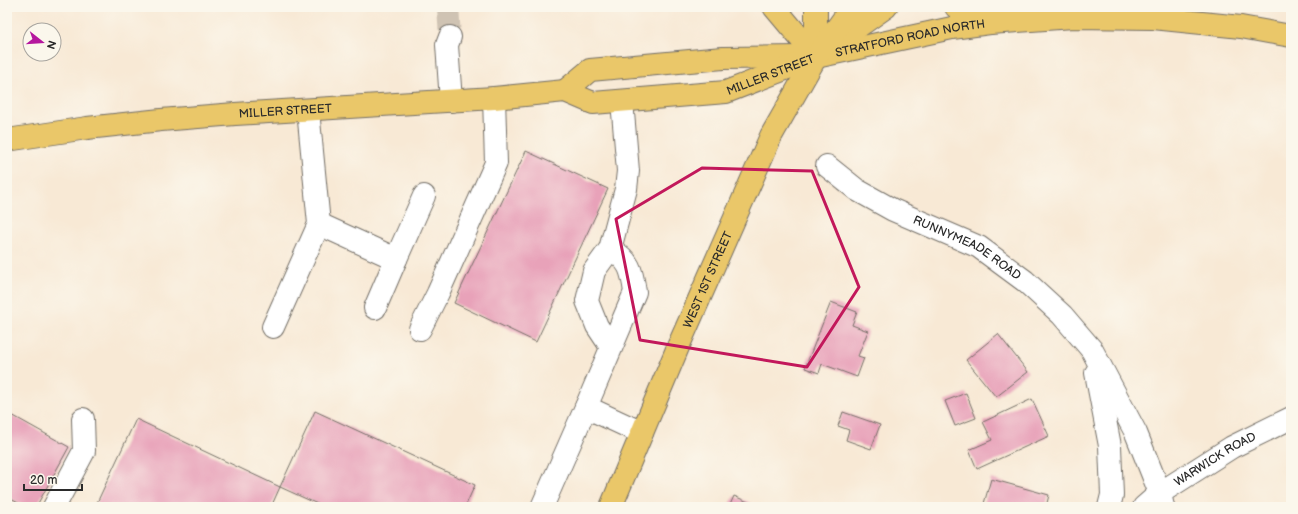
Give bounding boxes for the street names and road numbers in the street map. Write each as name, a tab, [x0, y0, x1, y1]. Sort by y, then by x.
street label: STRATFORD ROAD NORTH	[834, 16, 986, 60]
street label: MILLER STREET	[724, 51, 817, 99]
street label: MILLER STREET	[238, 100, 333, 121]
street label: RUNNYMEADE ROAD	[911, 212, 1024, 283]
street label: WEST 1ST STREET	[680, 228, 736, 330]
street label: WARWICK ROAD	[1171, 429, 1259, 489]

